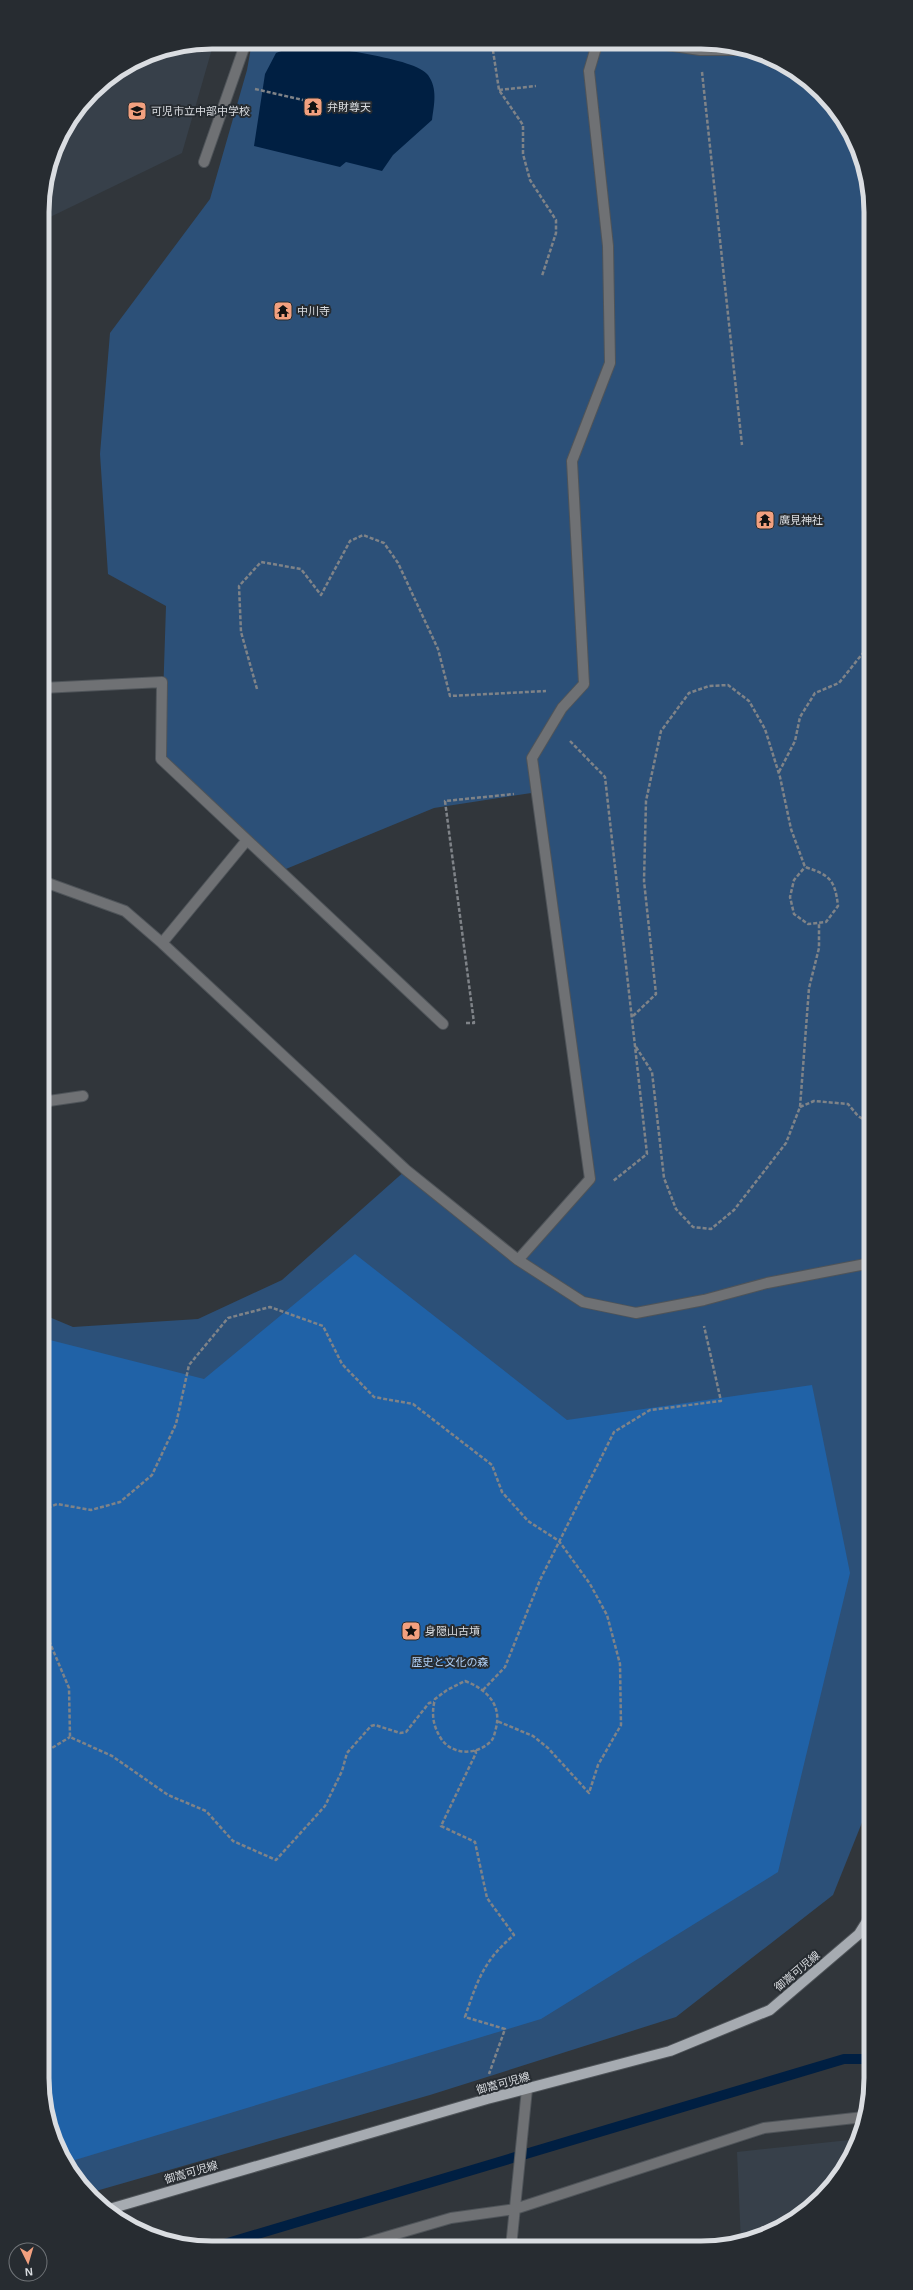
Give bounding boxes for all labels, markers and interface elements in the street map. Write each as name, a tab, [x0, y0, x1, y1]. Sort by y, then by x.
temple icon: 弁財尊天	[302, 96, 324, 118]
school or university icon: 可児市立中部中学校	[126, 100, 148, 122]
place label: 弁財尊天	[327, 101, 371, 113]
place label: 可児市立中部中学校	[151, 105, 250, 117]
temple icon: 中川寺	[272, 300, 294, 322]
place label: 中川寺	[297, 305, 330, 317]
temple icon: 廣見神社	[754, 509, 776, 531]
place label: 廣見神社	[779, 514, 823, 526]
place icon: 身隠山古墳	[400, 1620, 422, 1642]
place label: 身隠山古墳	[425, 1625, 480, 1637]
park label: 歴史と文化の森	[412, 1656, 489, 1668]
street label: 御嵩可児線	[771, 1949, 822, 1994]
street label: 御嵩可児線	[474, 2070, 531, 2096]
street label: 御嵩可児線	[162, 2159, 219, 2186]
north arrow	[8, 2242, 48, 2282]
text: N	[24, 2266, 33, 2278]

